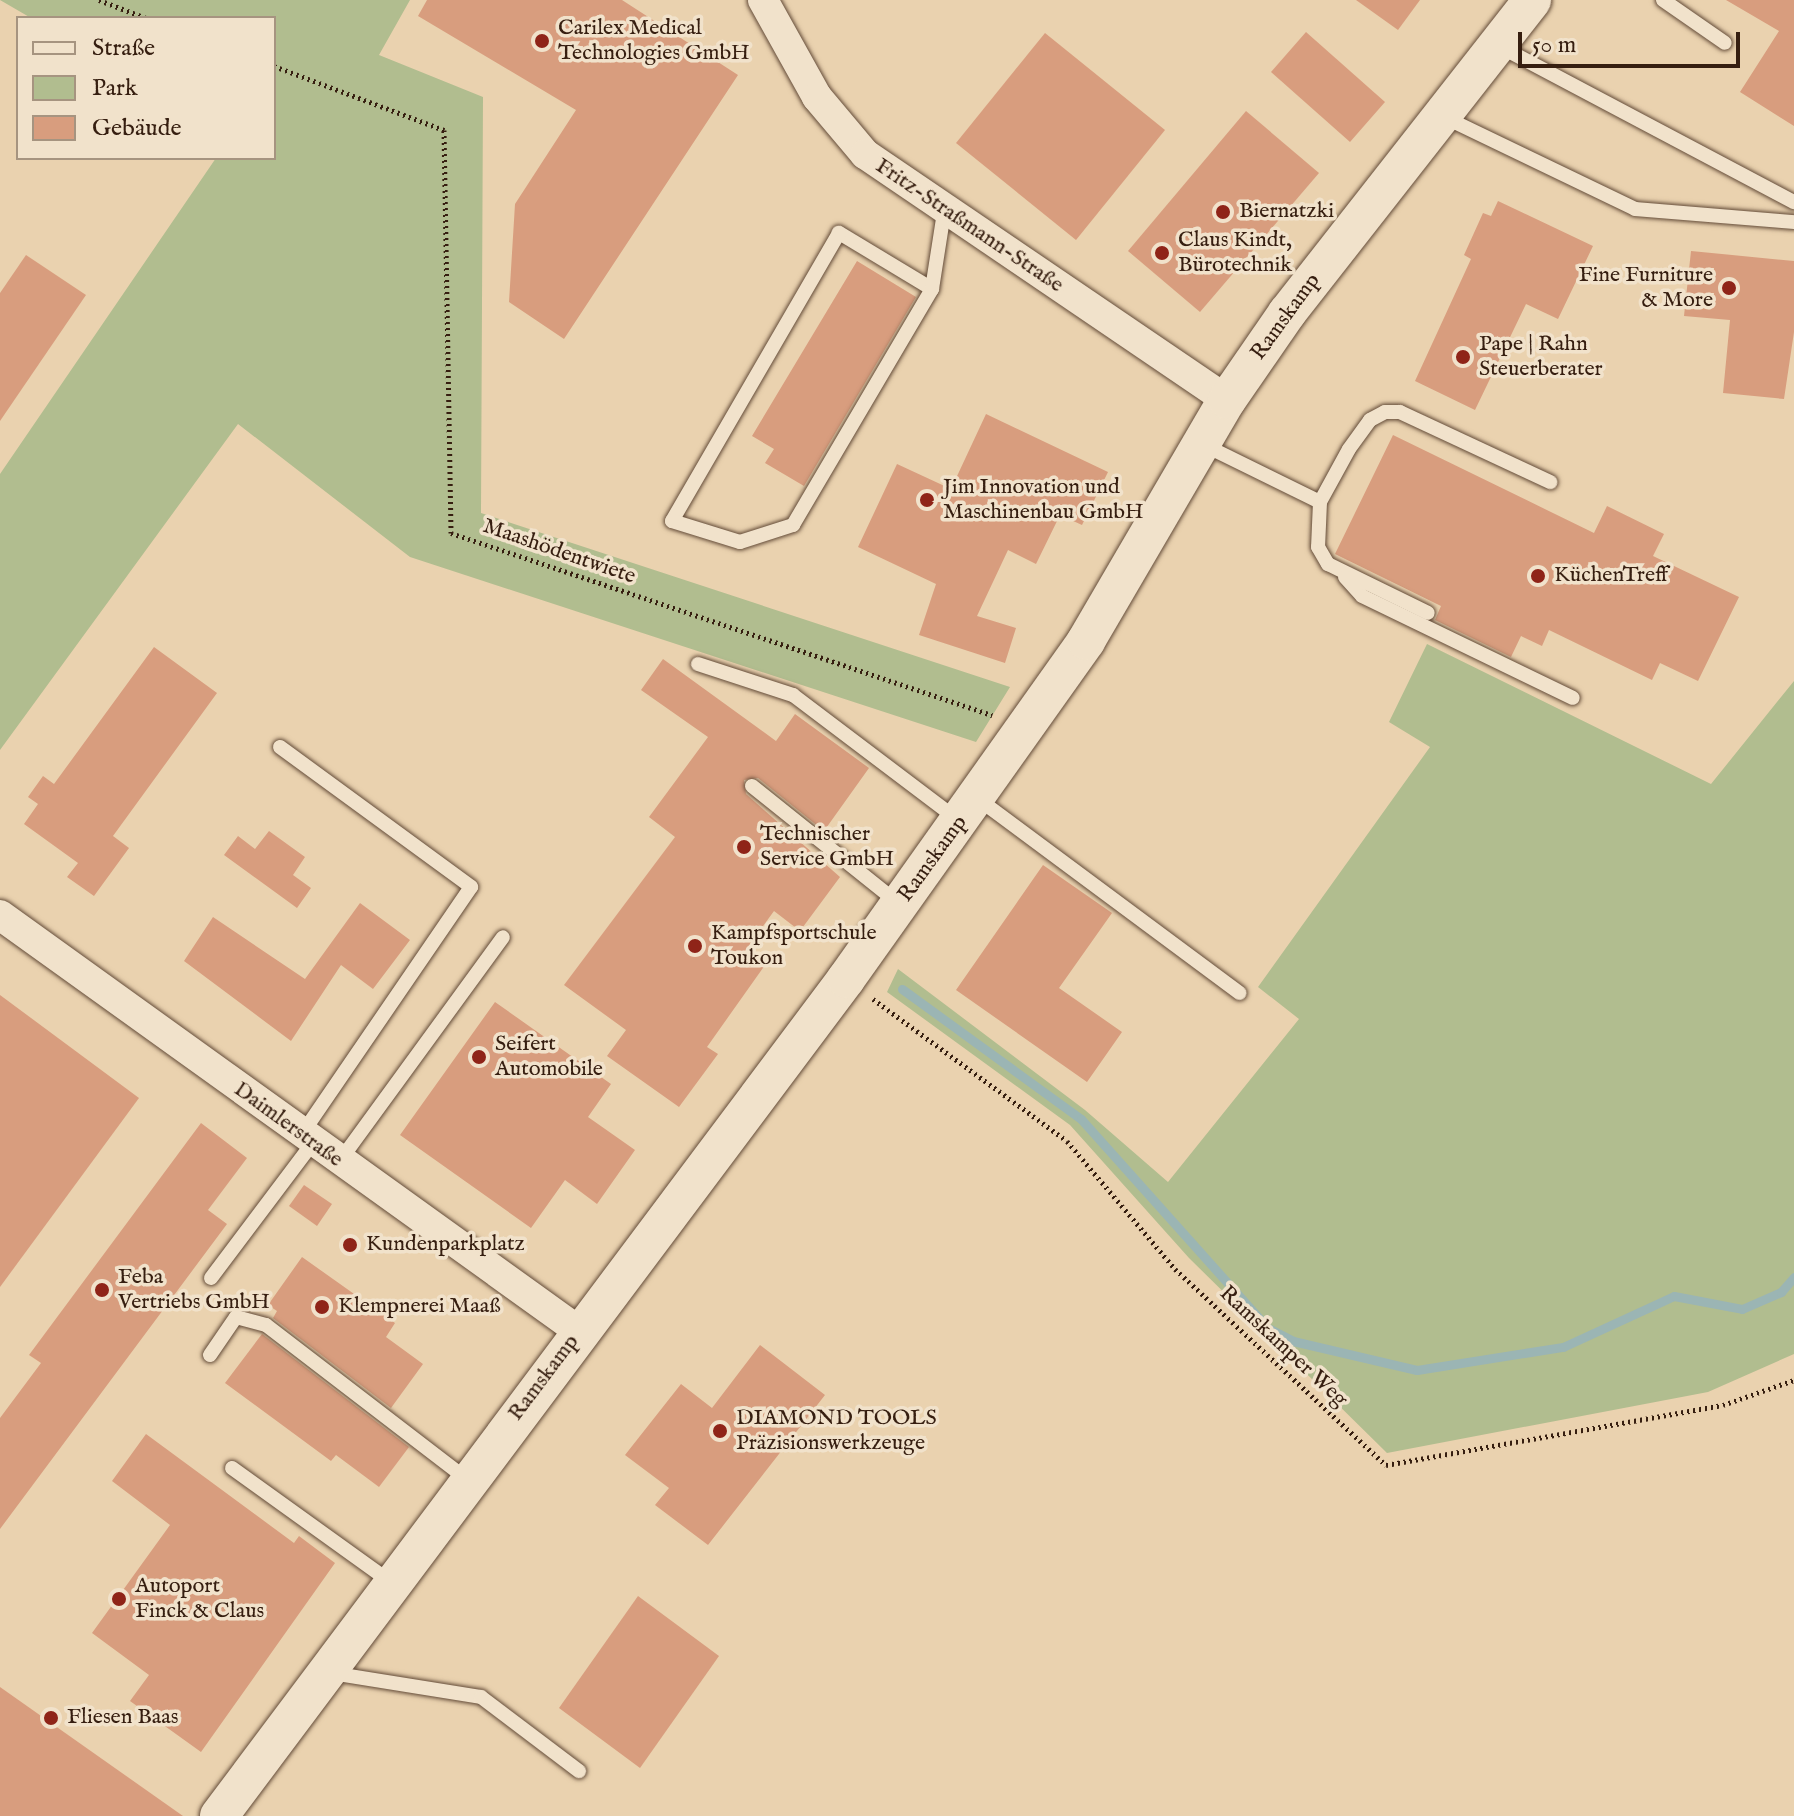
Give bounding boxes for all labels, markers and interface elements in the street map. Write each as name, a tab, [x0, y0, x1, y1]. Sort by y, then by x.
place label: Carilex Medical Technologies GmbH	[558, 15, 750, 66]
legend	[16, 16, 276, 160]
scale bar	[1522, 16, 1744, 66]
text: 50 m	[1532, 30, 1576, 61]
marker: Carilex Medical Technologies GmbH	[533, 32, 551, 50]
text: Straße	[92, 33, 155, 64]
text: Park	[92, 73, 138, 104]
text: Gebäude	[92, 113, 182, 144]
street label: Fritz-Straßmann-Straße	[870, 153, 1068, 299]
place label: Biernatzki	[1239, 199, 1334, 225]
marker: Biernatzki	[1214, 203, 1232, 221]
place label: Claus Kindt, Bürotechnik	[1178, 227, 1292, 278]
marker: Claus Kindt, Bürotechnik	[1153, 244, 1171, 262]
place label: Fine Furniture & More	[1579, 262, 1713, 314]
street label: Ramskamp	[1246, 268, 1326, 366]
marker: Fine Furniture & More	[1720, 279, 1738, 297]
place label: Pape | Rahn Steuerberater	[1479, 331, 1603, 382]
marker: Pape | Rahn Steuerberater	[1454, 348, 1472, 366]
place label: Jim Innovation und Maschinenbau GmbH	[943, 474, 1144, 526]
marker: Jim Innovation und Maschinenbau GmbH	[918, 491, 936, 509]
street label: Maashödentwiete	[479, 513, 639, 591]
place label: KüchenTreff	[1554, 563, 1668, 589]
marker: KüchenTreff	[1529, 567, 1547, 585]
street label: Ramskamp	[893, 810, 973, 908]
place label: Technischer Service GmbH	[760, 821, 894, 872]
marker: Technischer Service GmbH	[735, 838, 753, 856]
place label: Kampfsportschule Toukon	[711, 920, 876, 972]
marker: Kampfsportschule Toukon	[686, 937, 704, 955]
place label: Seifert Automobile	[495, 1031, 603, 1082]
marker: Seifert Automobile	[470, 1048, 488, 1066]
street label: Daimlerstraße	[228, 1077, 348, 1173]
place label: Kundenparkplatz	[366, 1232, 525, 1258]
marker: Kundenparkplatz	[341, 1236, 359, 1254]
place label: Feba Vertriebs GmbH	[118, 1264, 270, 1316]
marker: Feba Vertriebs GmbH	[93, 1281, 111, 1299]
street label: Ramskamper Weg	[1213, 1281, 1353, 1413]
place label: Klempnerei Maaß	[338, 1294, 500, 1320]
marker: Klempnerei Maaß	[313, 1298, 331, 1316]
street label: Ramskamp	[503, 1330, 585, 1426]
place label: DIAMOND TOOLS Präzisionswerkzeuge	[736, 1405, 937, 1456]
marker: DIAMOND TOOLS Präzisionswerkzeuge	[711, 1422, 729, 1440]
place label: Autoport Finck & Claus	[135, 1573, 264, 1624]
marker: Autoport Finck & Claus	[110, 1590, 128, 1608]
place label: Fliesen Baas	[67, 1705, 179, 1731]
marker: Fliesen Baas	[42, 1709, 60, 1727]

